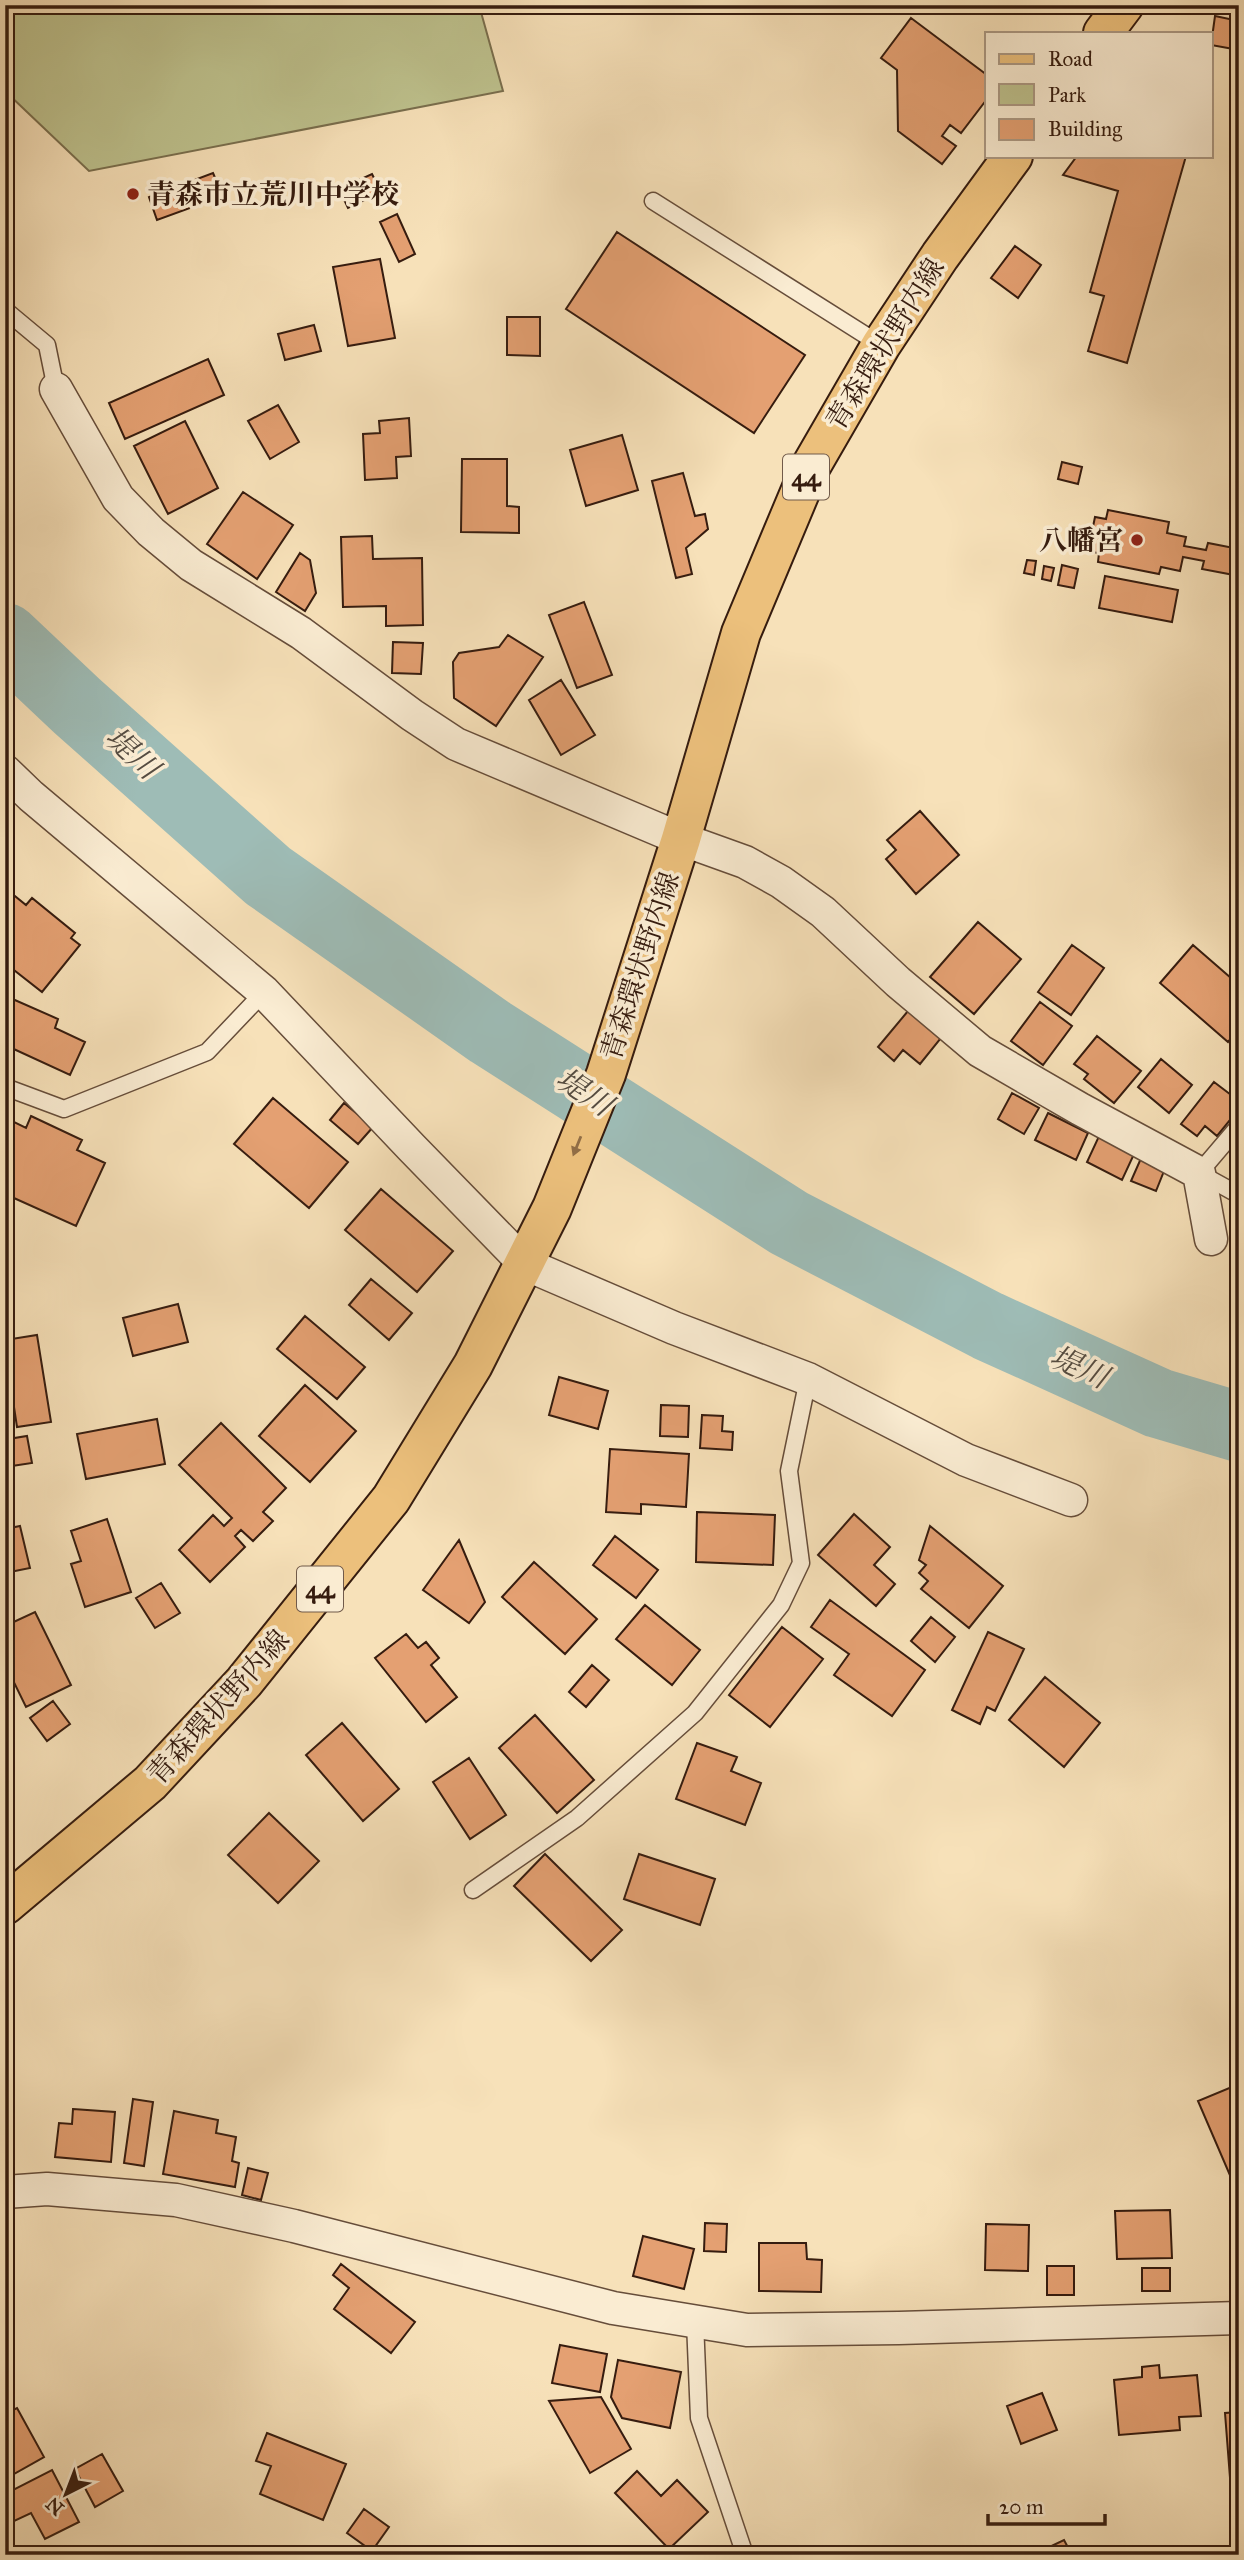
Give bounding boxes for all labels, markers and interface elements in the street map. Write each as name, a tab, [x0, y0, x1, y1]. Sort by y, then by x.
legend	[985, 32, 1212, 158]
text: Road	[1048, 46, 1093, 72]
text: Park	[1048, 82, 1086, 108]
text: Building	[1048, 116, 1122, 142]
place label: 青森市立荒川中学校	[147, 177, 399, 212]
marker: 青森市立荒川中学校	[125, 186, 141, 202]
street label: 青森環状野内線	[818, 252, 952, 436]
road number: 44	[783, 454, 829, 499]
place label: 八幡宮	[1039, 523, 1123, 558]
marker: 八幡宮	[1129, 532, 1145, 548]
water label: 堤川	[98, 720, 169, 788]
street label: 青森環状野内線	[593, 867, 687, 1065]
water label: 堤川	[549, 1061, 621, 1125]
one-way arrow	[572, 1135, 583, 1156]
water label: 堤川	[1044, 1338, 1116, 1397]
road number: 44	[297, 1566, 343, 1612]
street label: 青森環状野内線	[139, 1622, 297, 1792]
north arrow	[32, 2458, 102, 2528]
scale bar	[988, 2483, 1106, 2527]
text: N	[41, 2492, 69, 2520]
text: 20 m	[999, 2494, 1044, 2520]

